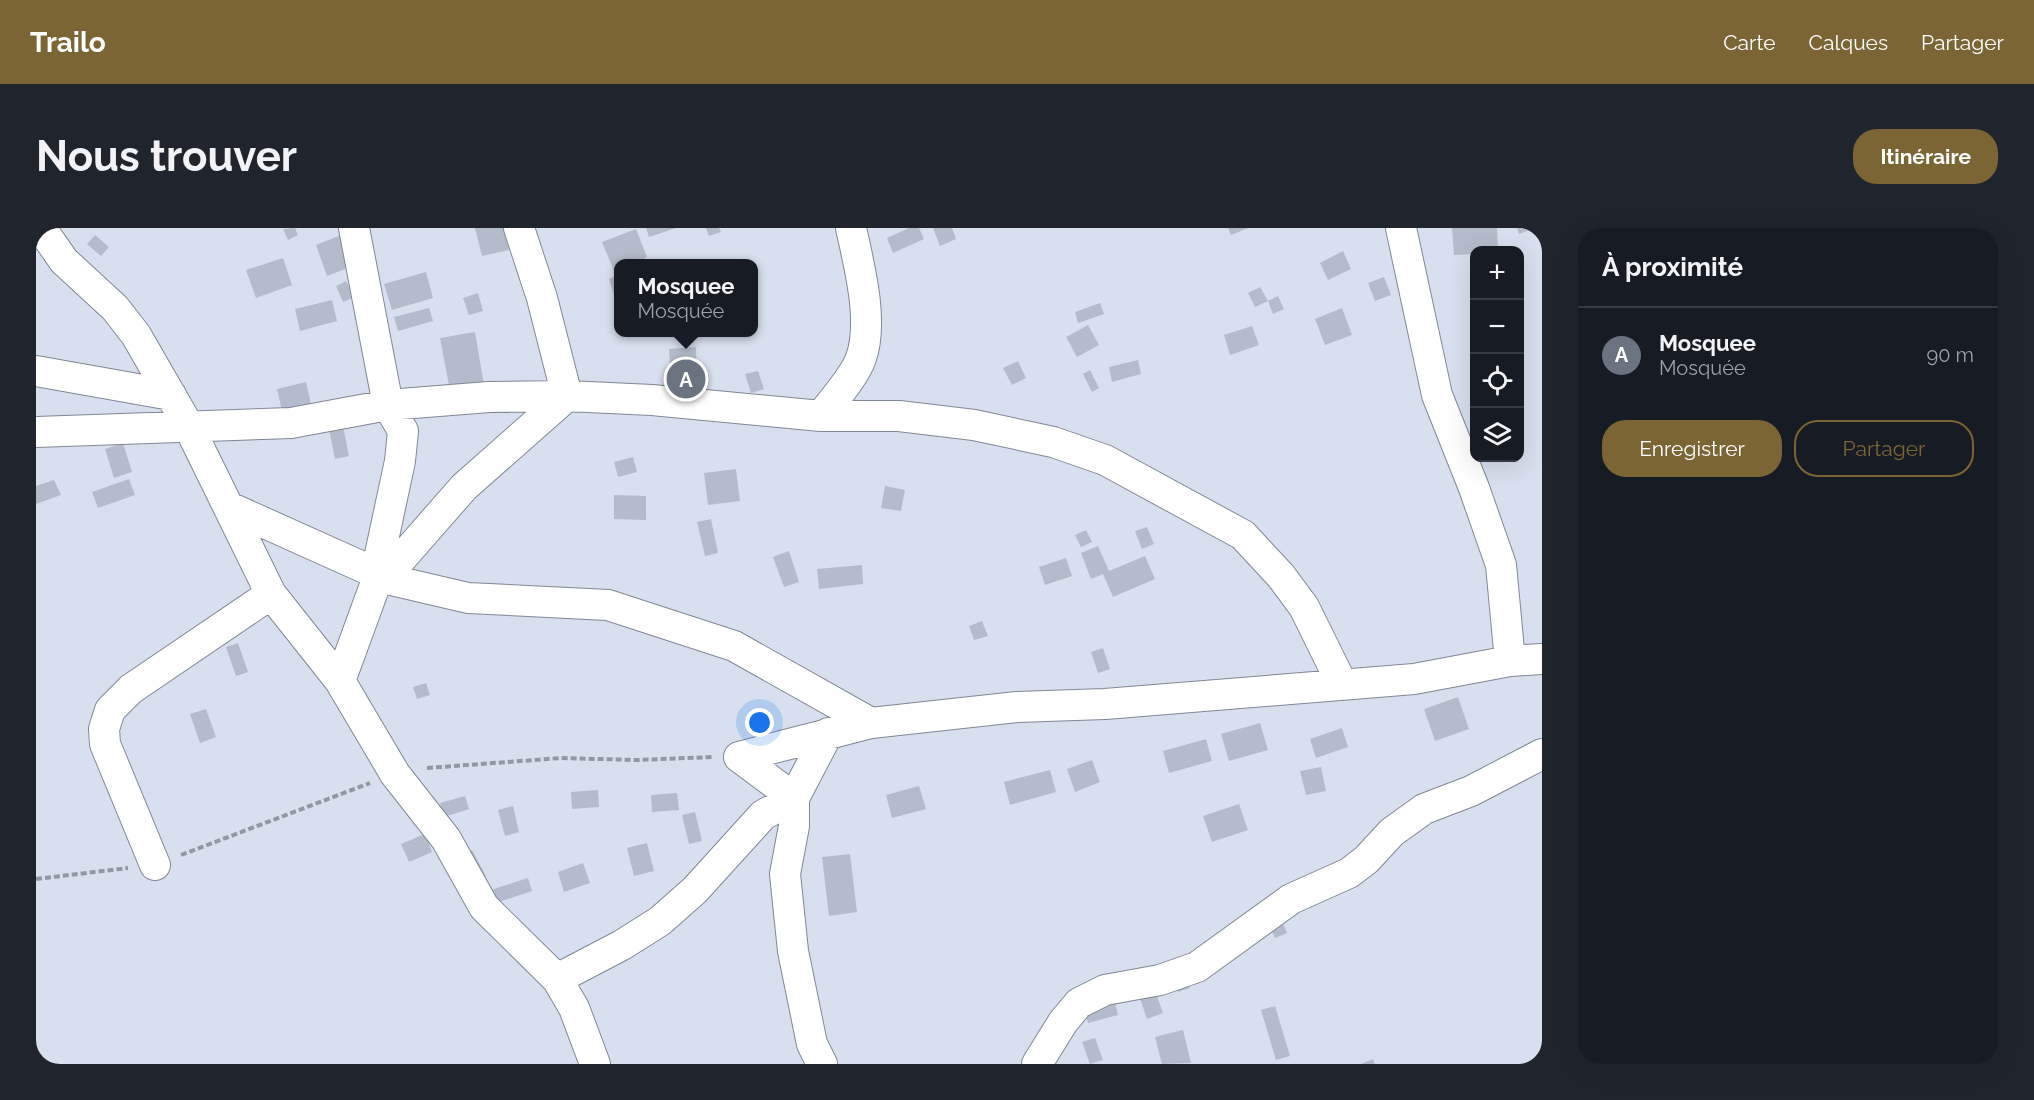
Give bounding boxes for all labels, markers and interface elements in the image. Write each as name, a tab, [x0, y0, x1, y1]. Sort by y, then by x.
text: Trailo	[30, 26, 106, 59]
text: Carte	[1723, 30, 1776, 55]
text: Calques	[1809, 30, 1888, 55]
text: Partager	[1921, 30, 2004, 55]
button: Itinéraire	[1853, 129, 1998, 184]
text: Nous trouver	[36, 132, 297, 181]
map controls	[1470, 246, 1524, 462]
button: +	[1470, 246, 1524, 300]
text: À proximité	[1602, 252, 1743, 282]
popup	[614, 259, 758, 337]
text: Mosquee	[638, 273, 734, 299]
text: Mosquée	[638, 299, 724, 323]
button: −	[1470, 300, 1524, 354]
text: Mosquee	[1659, 330, 1756, 356]
text: A	[1615, 343, 1628, 367]
text: 90 m	[1927, 343, 1974, 367]
button: locate	[1470, 354, 1524, 408]
pin: A	[666, 356, 706, 402]
text: Mosquée	[1659, 356, 1746, 380]
button: layers	[1470, 408, 1524, 462]
button: Enregistrer	[1602, 420, 1782, 477]
button: Partager	[1794, 420, 1974, 477]
your location	[745, 708, 774, 737]

